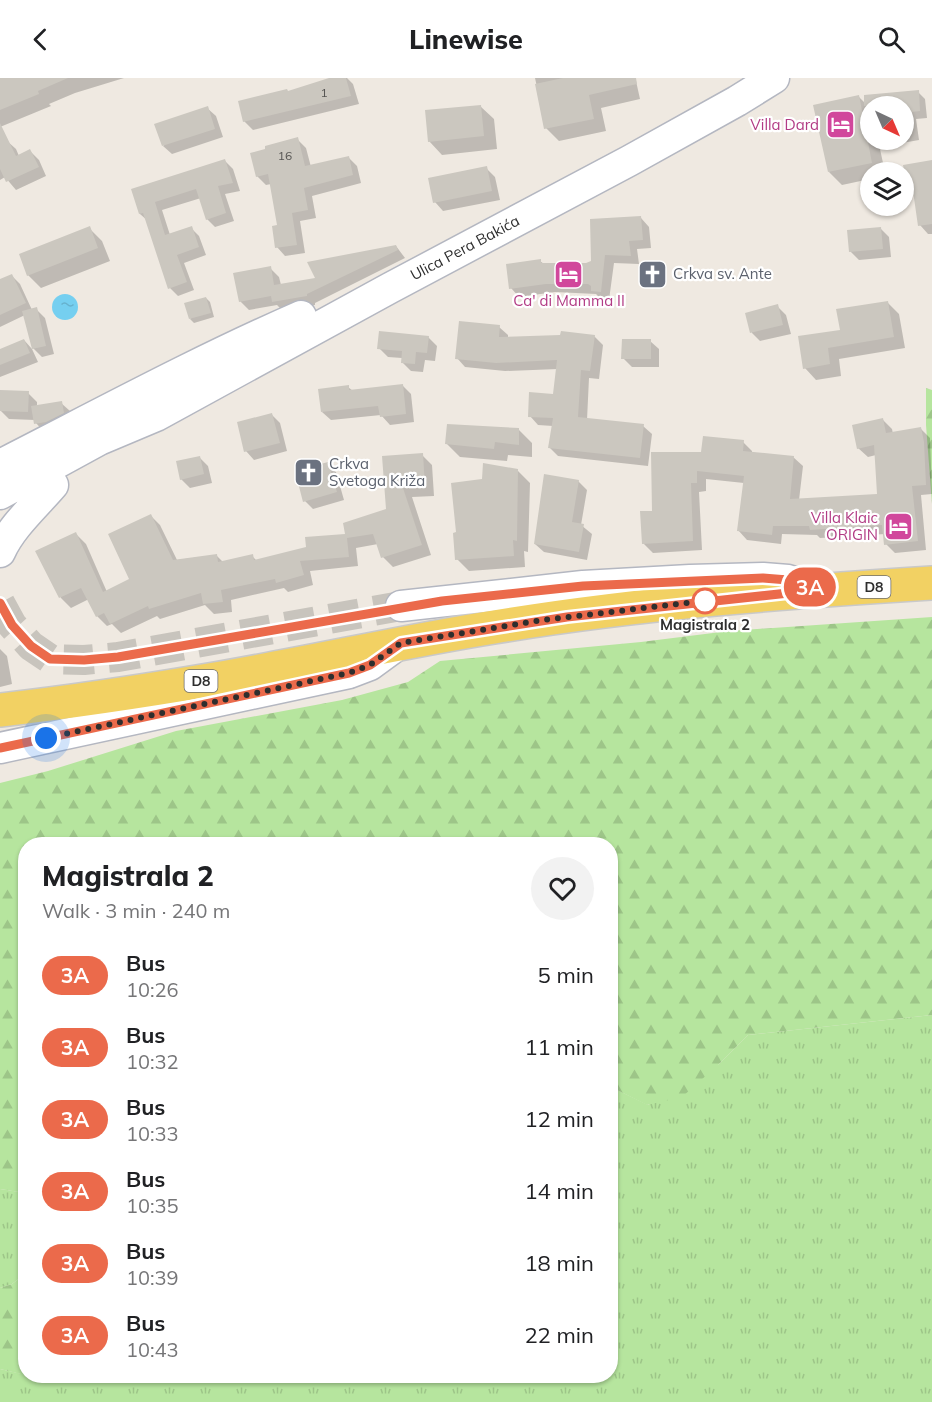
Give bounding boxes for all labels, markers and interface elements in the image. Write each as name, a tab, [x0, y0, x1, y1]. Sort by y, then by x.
text: Linewise	[409, 22, 523, 56]
icon: back	[24, 23, 57, 56]
icon: search	[875, 23, 908, 56]
house number: 1	[320, 85, 328, 100]
north arrow	[860, 96, 914, 150]
map controls	[860, 96, 914, 216]
hotel icon: Villa Dard	[824, 109, 856, 141]
place label: Villa Dard	[750, 115, 819, 134]
house number: 16	[278, 148, 292, 163]
button: layers	[860, 162, 914, 216]
street label: Ulica Pera Bakića	[407, 211, 523, 284]
hotel icon: Ca' di Mamma II	[553, 258, 585, 290]
church icon: Crkva sv. Ante	[636, 258, 668, 290]
place label: Crkva sv. Ante	[673, 264, 772, 283]
place label: Ca' di Mamma II	[513, 291, 625, 310]
place label: Crkva Svetoga Križa	[329, 454, 425, 490]
church icon: Crkva Svetoga Križa	[292, 457, 324, 489]
place label: Villa Klaic ORIGIN	[811, 508, 878, 544]
hotel icon: Villa Klaic ORIGIN	[883, 511, 915, 543]
line badge: 3A	[783, 568, 837, 606]
text: 3A	[796, 574, 824, 600]
road number: D8	[858, 576, 890, 598]
marker: Magistrala 2	[692, 588, 718, 614]
place label: Magistrala 2	[660, 615, 750, 634]
road number: D8	[184, 670, 218, 692]
your location	[31, 723, 61, 753]
button: heart	[531, 857, 594, 920]
text: Magistrala 2	[42, 858, 214, 893]
text: Walk · 3 min · 240 m	[42, 898, 230, 923]
text: Bus	[126, 949, 165, 977]
text: 5 min	[538, 961, 594, 989]
text: 3A	[61, 962, 89, 988]
text: 10:26	[126, 977, 179, 1002]
text: Bus	[126, 1021, 165, 1049]
text: 11 min	[524, 1033, 594, 1061]
text: 3A	[61, 1034, 89, 1060]
text: 10:32	[126, 1049, 179, 1074]
text: Bus	[126, 1093, 165, 1121]
text: 12 min	[524, 1105, 594, 1133]
text: 3A	[61, 1106, 89, 1132]
text: 10:33	[126, 1121, 179, 1146]
text: Bus	[126, 1165, 165, 1193]
text: 14 min	[524, 1177, 594, 1205]
text: 3A	[61, 1178, 89, 1204]
text: 10:35	[126, 1193, 179, 1218]
text: Bus	[126, 1237, 165, 1265]
text: 18 min	[524, 1249, 594, 1277]
text: 3A	[61, 1250, 89, 1276]
text: 10:39	[126, 1265, 179, 1290]
text: Bus	[126, 1309, 165, 1337]
text: 22 min	[524, 1321, 594, 1349]
text: 3A	[61, 1322, 89, 1348]
text: 10:43	[126, 1337, 179, 1362]

